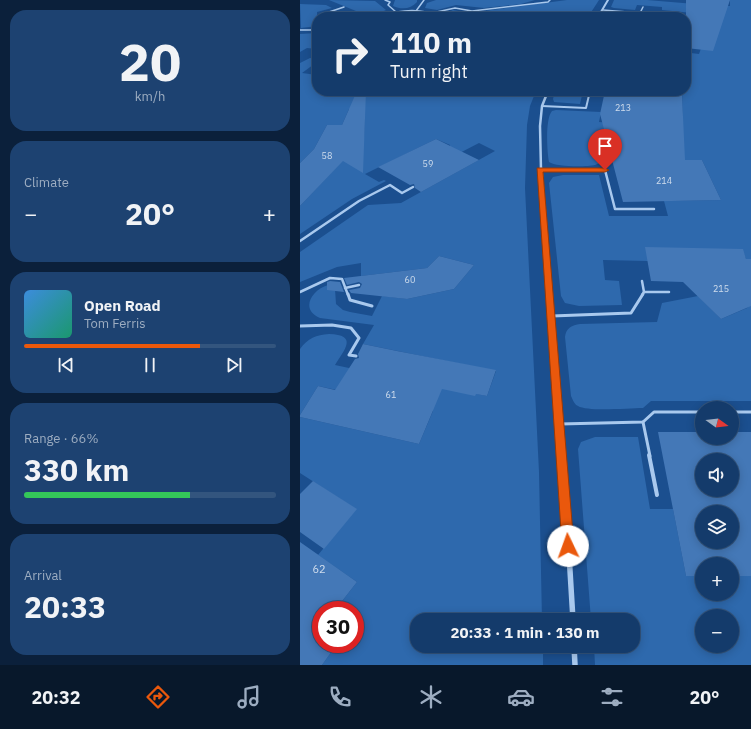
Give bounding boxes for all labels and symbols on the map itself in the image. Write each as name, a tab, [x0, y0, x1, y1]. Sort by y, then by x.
house number: 213	[615, 102, 631, 113]
pin	[588, 129, 622, 170]
house number: 58	[322, 150, 332, 161]
house number: 59	[423, 158, 433, 169]
house number: 214	[656, 175, 672, 186]
house number: 60	[405, 274, 415, 285]
house number: 215	[713, 283, 729, 294]
house number: 61	[386, 389, 396, 400]
north arrow	[695, 401, 739, 445]
position arrow	[547, 525, 589, 567]
house number: 62	[312, 562, 326, 576]
speed limit sign: 30	[312, 601, 364, 653]

